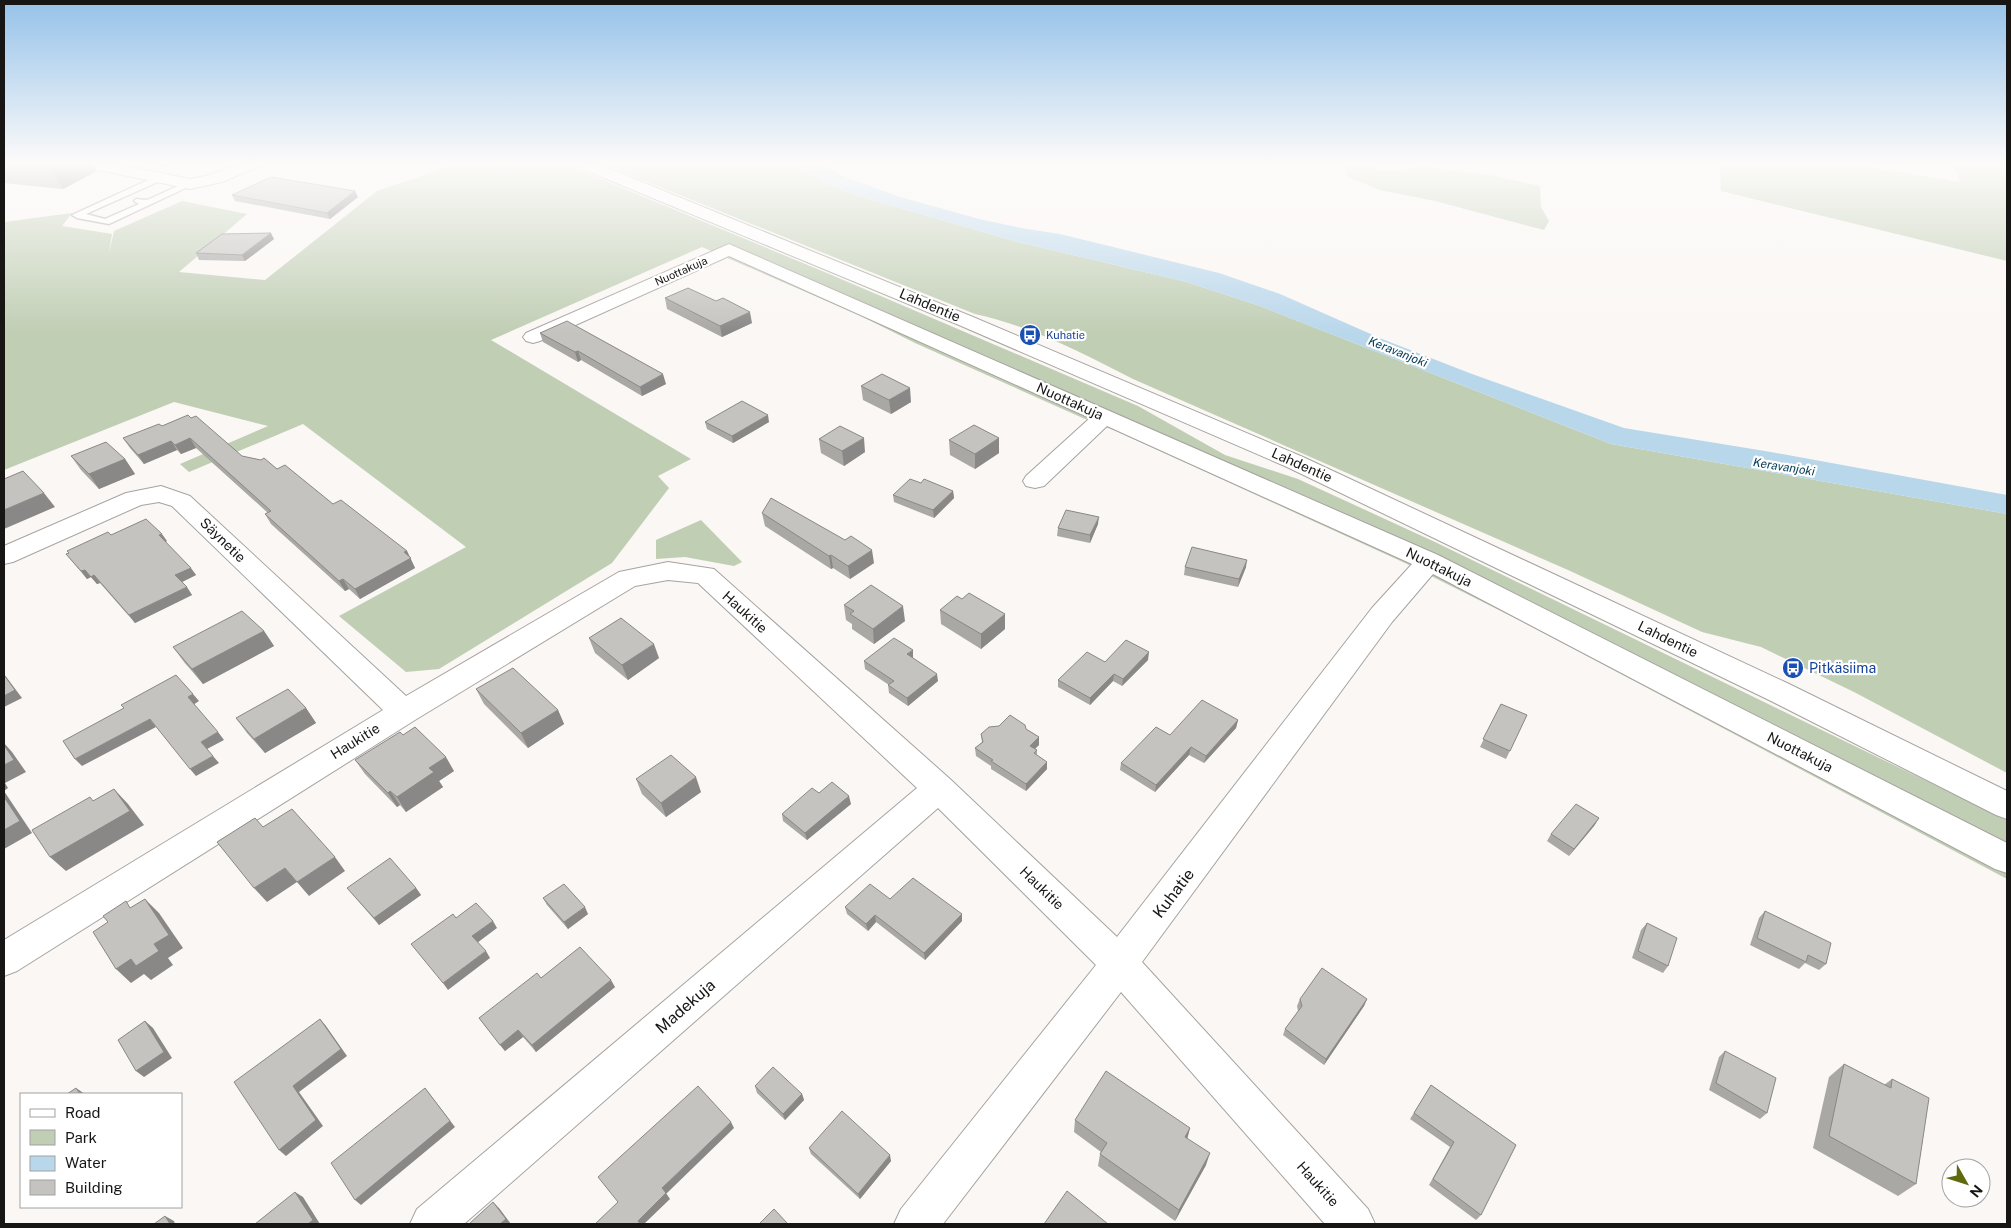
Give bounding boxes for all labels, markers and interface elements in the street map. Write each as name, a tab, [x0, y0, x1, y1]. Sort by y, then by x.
street label: Nuottakuja	[653, 254, 709, 288]
street label: Lahdentie	[897, 285, 963, 325]
bus stop icon: Kuhatie	[1018, 323, 1042, 347]
place label: Kuhatie	[1046, 329, 1085, 341]
water label: Keravanjoki	[1366, 334, 1430, 370]
street label: Nuottakuja	[1034, 379, 1106, 423]
street label: Lahdentie	[1269, 445, 1335, 485]
water label: Keravanjoki	[1752, 455, 1816, 479]
street label: Säynetie	[197, 514, 249, 566]
street label: Nuottakuja	[1403, 544, 1475, 590]
street label: Haukitie	[719, 588, 771, 636]
street label: Lahdentie	[1635, 618, 1701, 660]
bus stop icon: Pitkäsiima	[1781, 656, 1805, 680]
place label: Pitkäsiima	[1809, 660, 1876, 676]
street label: Haukitie	[328, 720, 383, 762]
street label: Nuottakuja	[1765, 729, 1835, 775]
street label: Haukitie	[1017, 863, 1067, 913]
street label: Kuhatie	[1149, 865, 1198, 922]
street label: Madekuja	[652, 975, 719, 1037]
legend	[20, 1093, 182, 1208]
text: Road	[65, 1104, 101, 1121]
text: Park	[65, 1129, 97, 1146]
text: Water	[65, 1154, 107, 1171]
street label: Haukitie	[1294, 1158, 1342, 1210]
north arrow	[1941, 1158, 1991, 1208]
text: Building	[65, 1179, 123, 1196]
text: N	[1966, 1182, 1986, 1200]

